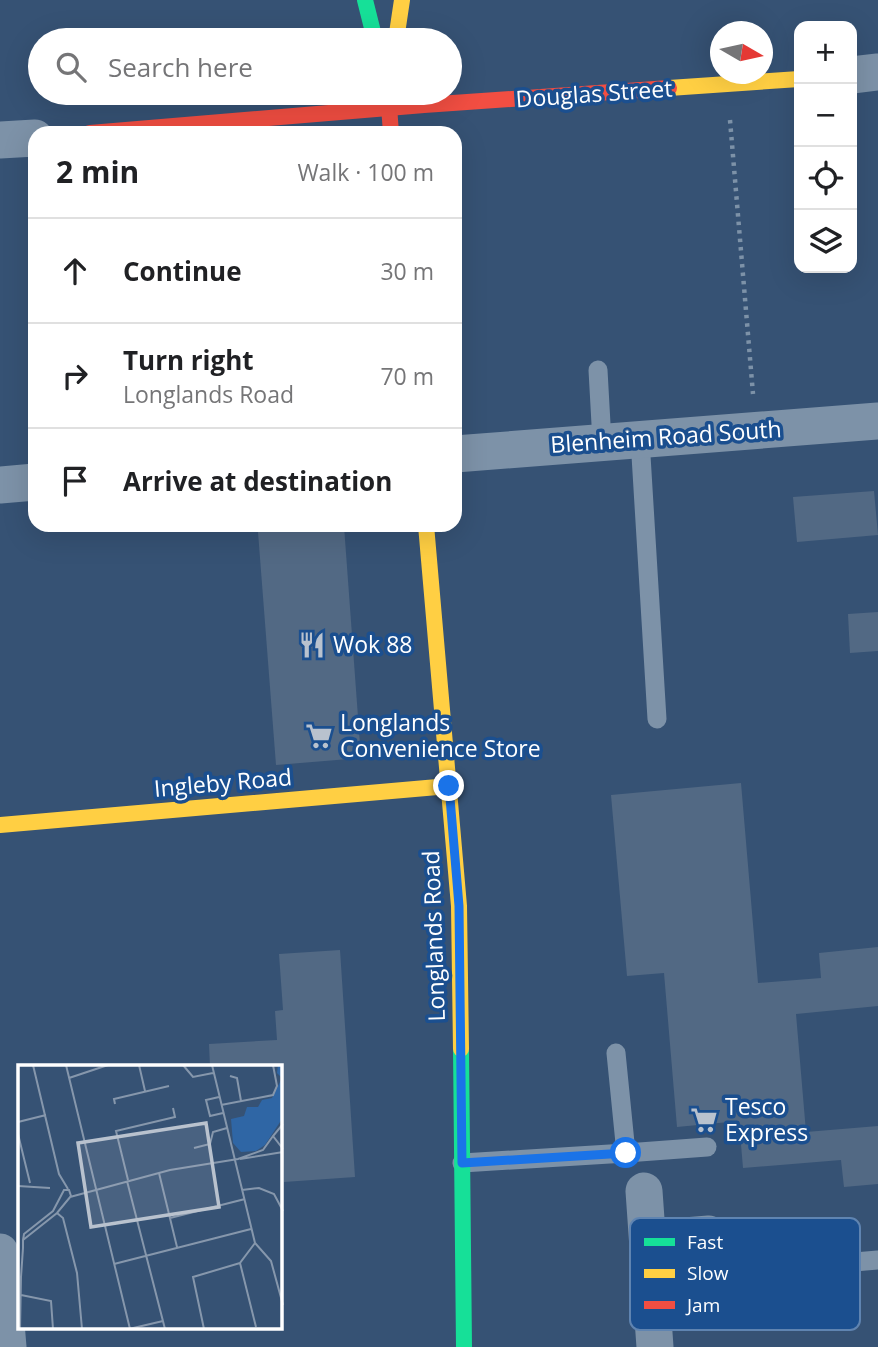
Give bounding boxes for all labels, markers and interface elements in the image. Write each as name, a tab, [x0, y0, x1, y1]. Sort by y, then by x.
north arrow	[710, 21, 773, 84]
map controls	[794, 21, 857, 273]
button: +	[794, 21, 857, 84]
search box	[28, 28, 462, 105]
icon: search	[52, 48, 90, 86]
text: Search here	[108, 49, 253, 85]
street label: Douglas Street	[515, 72, 673, 114]
button: −	[794, 84, 857, 147]
button: locate	[794, 147, 857, 210]
text: 2 min	[56, 151, 139, 192]
text: Walk · 100 m	[297, 156, 434, 188]
button: layers	[794, 210, 857, 273]
icon: ahead	[56, 252, 94, 290]
text: Continue	[123, 253, 242, 289]
text: 30 m	[380, 255, 434, 287]
text: Turn right	[123, 342, 254, 378]
icon: right	[56, 357, 94, 395]
text: 70 m	[380, 360, 434, 392]
text: Longlands Road	[123, 378, 294, 410]
street label: Blenheim Road South	[549, 412, 783, 460]
icon: arrive	[56, 462, 94, 500]
text: Arrive at destination	[123, 463, 392, 499]
place label: Wok 88	[333, 628, 412, 660]
restaurant icon: Wok 88	[297, 630, 327, 660]
place label: Longlands Convenience Store	[340, 706, 541, 764]
supermarket icon: Longlands Convenience Store	[304, 721, 334, 751]
street label: Ingleby Road	[153, 760, 293, 804]
route end	[433, 770, 464, 801]
street label: Longlands Road	[414, 850, 452, 1022]
inset map	[18, 1065, 282, 1330]
place label: Tesco Express	[725, 1090, 808, 1148]
supermarket icon: Tesco Express	[689, 1105, 719, 1135]
route start	[610, 1137, 641, 1168]
legend	[630, 1218, 860, 1330]
text: Fast	[687, 1229, 723, 1255]
text: Slow	[687, 1260, 729, 1286]
text: Jam	[685, 1292, 720, 1318]

